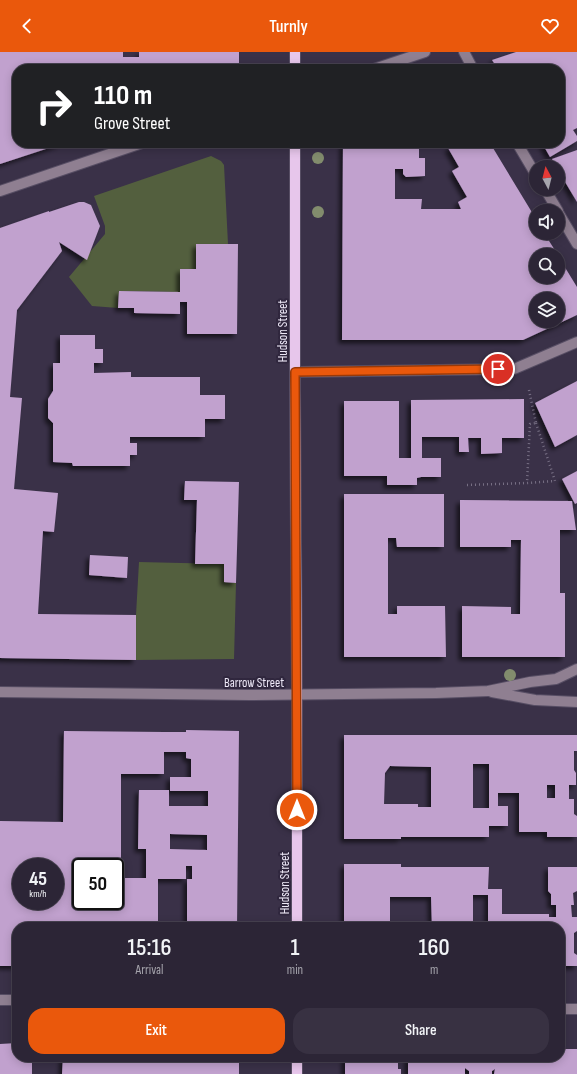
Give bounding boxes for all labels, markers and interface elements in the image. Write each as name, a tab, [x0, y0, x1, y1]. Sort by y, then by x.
icon: back	[16, 15, 38, 37]
icon: heart	[539, 15, 561, 37]
text: Turnly	[269, 16, 308, 37]
text: 110 m	[94, 79, 152, 112]
icon: right	[28, 80, 80, 132]
text: Grove Street	[94, 113, 170, 134]
north arrow	[529, 160, 565, 196]
map controls	[529, 160, 565, 328]
button: sound	[529, 204, 565, 240]
button: search	[529, 248, 565, 284]
button: layers	[529, 292, 565, 328]
street label: Hudson Street	[275, 300, 291, 362]
pin	[481, 352, 515, 386]
icon: arrive	[487, 358, 509, 380]
street label: Barrow Street	[224, 675, 284, 691]
position arrow	[276, 789, 318, 831]
street label: Hudson Street	[277, 852, 293, 914]
speed limit sign: 50	[72, 858, 124, 910]
text: 45	[29, 867, 47, 891]
text: km/h	[29, 888, 47, 900]
text: 15:16	[127, 933, 171, 962]
text: 1	[291, 933, 300, 962]
text: 160	[419, 933, 450, 962]
text: Arrival	[135, 962, 163, 978]
text: min	[287, 962, 303, 978]
text: m	[430, 962, 438, 978]
button: Exit	[28, 1008, 285, 1054]
button: Share	[293, 1008, 549, 1054]

